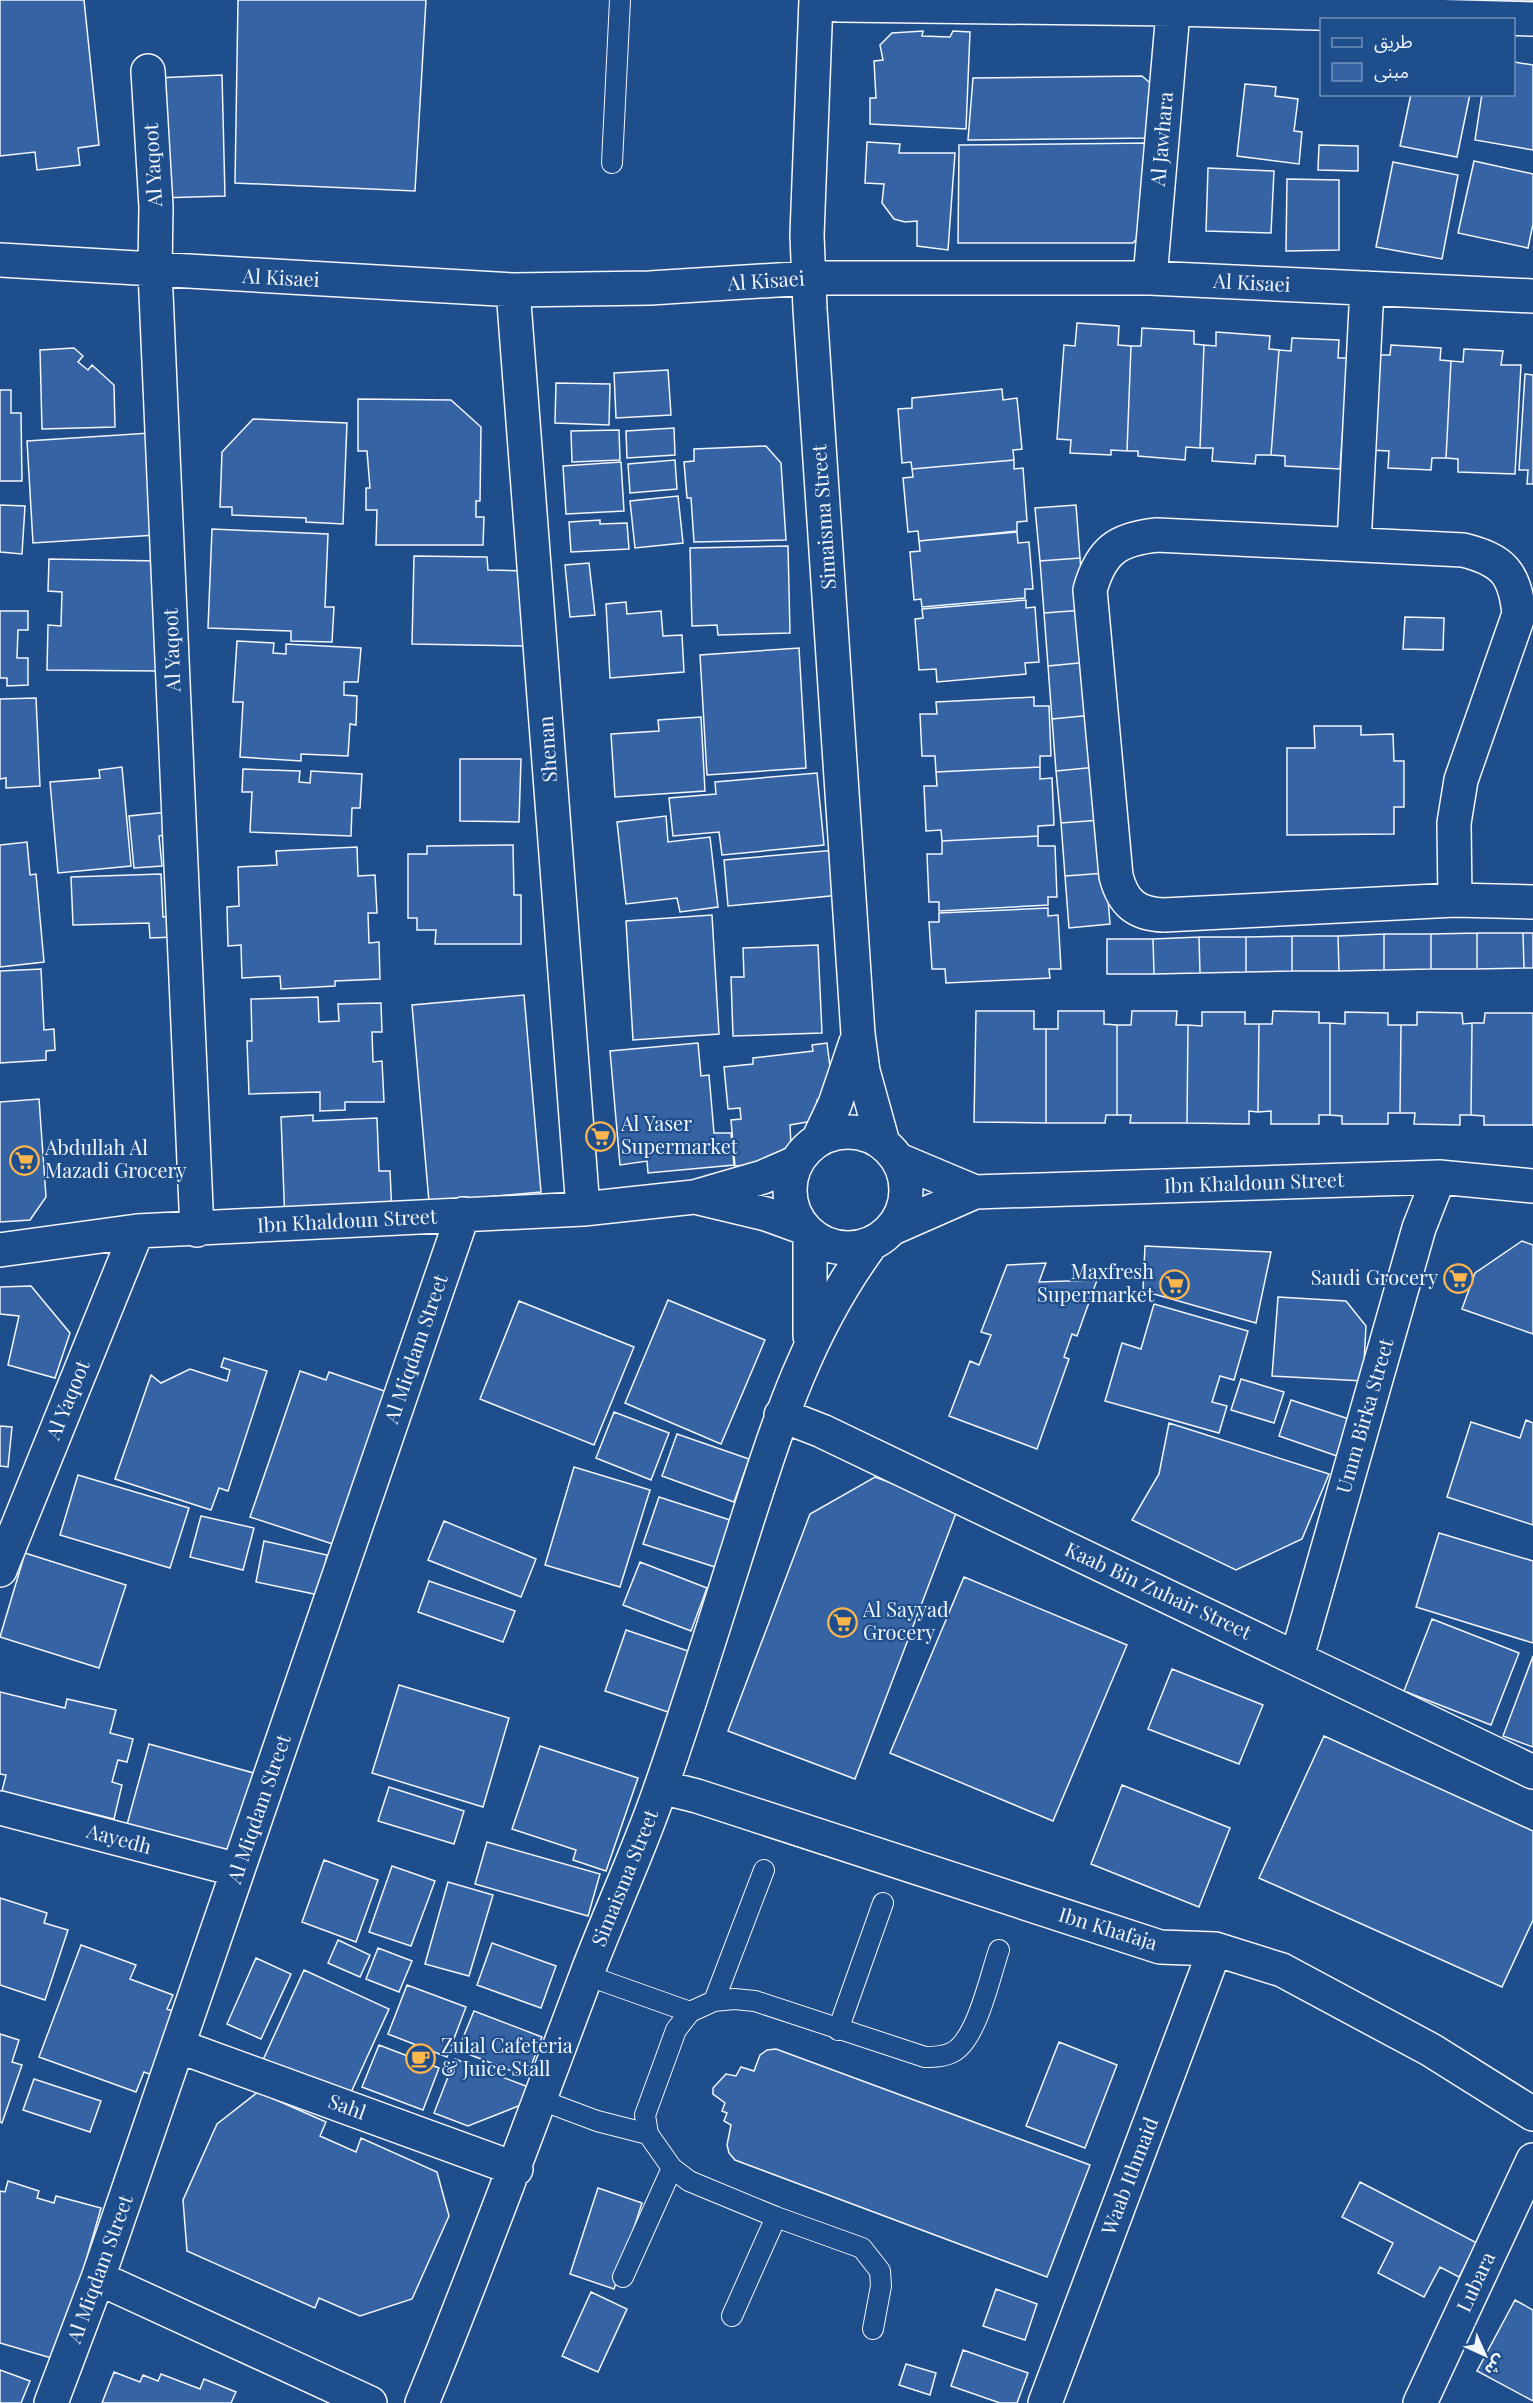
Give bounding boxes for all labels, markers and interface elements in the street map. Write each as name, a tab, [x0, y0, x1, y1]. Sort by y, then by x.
legend	[1320, 18, 1515, 96]
text: طريق	[1374, 29, 1413, 53]
text: مبنى	[1374, 59, 1409, 83]
street label: Al Jawhara	[1143, 90, 1178, 188]
street label: Al Yaqoot	[136, 122, 167, 208]
street label: Al Kisaei	[241, 261, 320, 292]
street label: Al Kisaei	[725, 263, 805, 296]
street label: Al Kisaei	[1212, 266, 1291, 297]
street label: Simaisma Street	[804, 443, 841, 591]
street label: Al Yaqoot	[156, 607, 185, 693]
street label: Shenan	[531, 715, 562, 783]
place label: Al Yaser Supermarket	[620, 1109, 739, 1159]
supermarket icon: Al Yaser Supermarket	[584, 1120, 616, 1152]
place label: Abdullah Al Mazadi Grocery	[44, 1133, 187, 1183]
supermarket icon: Abdullah Al Mazadi Grocery	[8, 1144, 40, 1176]
street label: Ibn Khaldoun Street	[1163, 1165, 1345, 1198]
street label: Ibn Khaldoun Street	[256, 1201, 438, 1238]
place label: Maxfresh Supermarket	[1037, 1257, 1155, 1307]
supermarket icon: Saudi Grocery	[1443, 1262, 1475, 1294]
place label: Saudi Grocery	[1311, 1263, 1438, 1290]
supermarket icon: Maxfresh Supermarket	[1159, 1268, 1191, 1300]
street label: Al Miqdam Street	[376, 1270, 453, 1428]
street label: Umm Birka Street	[1329, 1334, 1399, 1496]
street label: Al Yaqoot	[38, 1355, 95, 1444]
street label: Kaab Bin Zuhair Street	[1061, 1535, 1257, 1645]
place label: Al Sayyad Grocery	[862, 1595, 949, 1645]
supermarket icon: Al Sayyad Grocery	[826, 1606, 858, 1638]
street label: Al Miqdam Street	[219, 1730, 296, 1888]
street label: Simaisma Street	[584, 1804, 664, 1950]
street label: Aayedh	[83, 1816, 155, 1859]
street label: Ibn Khafaja	[1056, 1900, 1161, 1955]
place label: Zulal Cafeteria & Juice Stall	[441, 2031, 573, 2081]
cafe icon: Zulal Cafeteria & Juice Stall	[404, 2042, 436, 2074]
street label: Sahl	[325, 2086, 370, 2125]
street label: Waab Ithmaid	[1093, 2112, 1164, 2239]
street label: Al Miqdam Street	[59, 2190, 138, 2347]
street label: Lubara	[1449, 2247, 1500, 2316]
north arrow	[1455, 2325, 1515, 2385]
text: ش	[1481, 2351, 1511, 2381]

